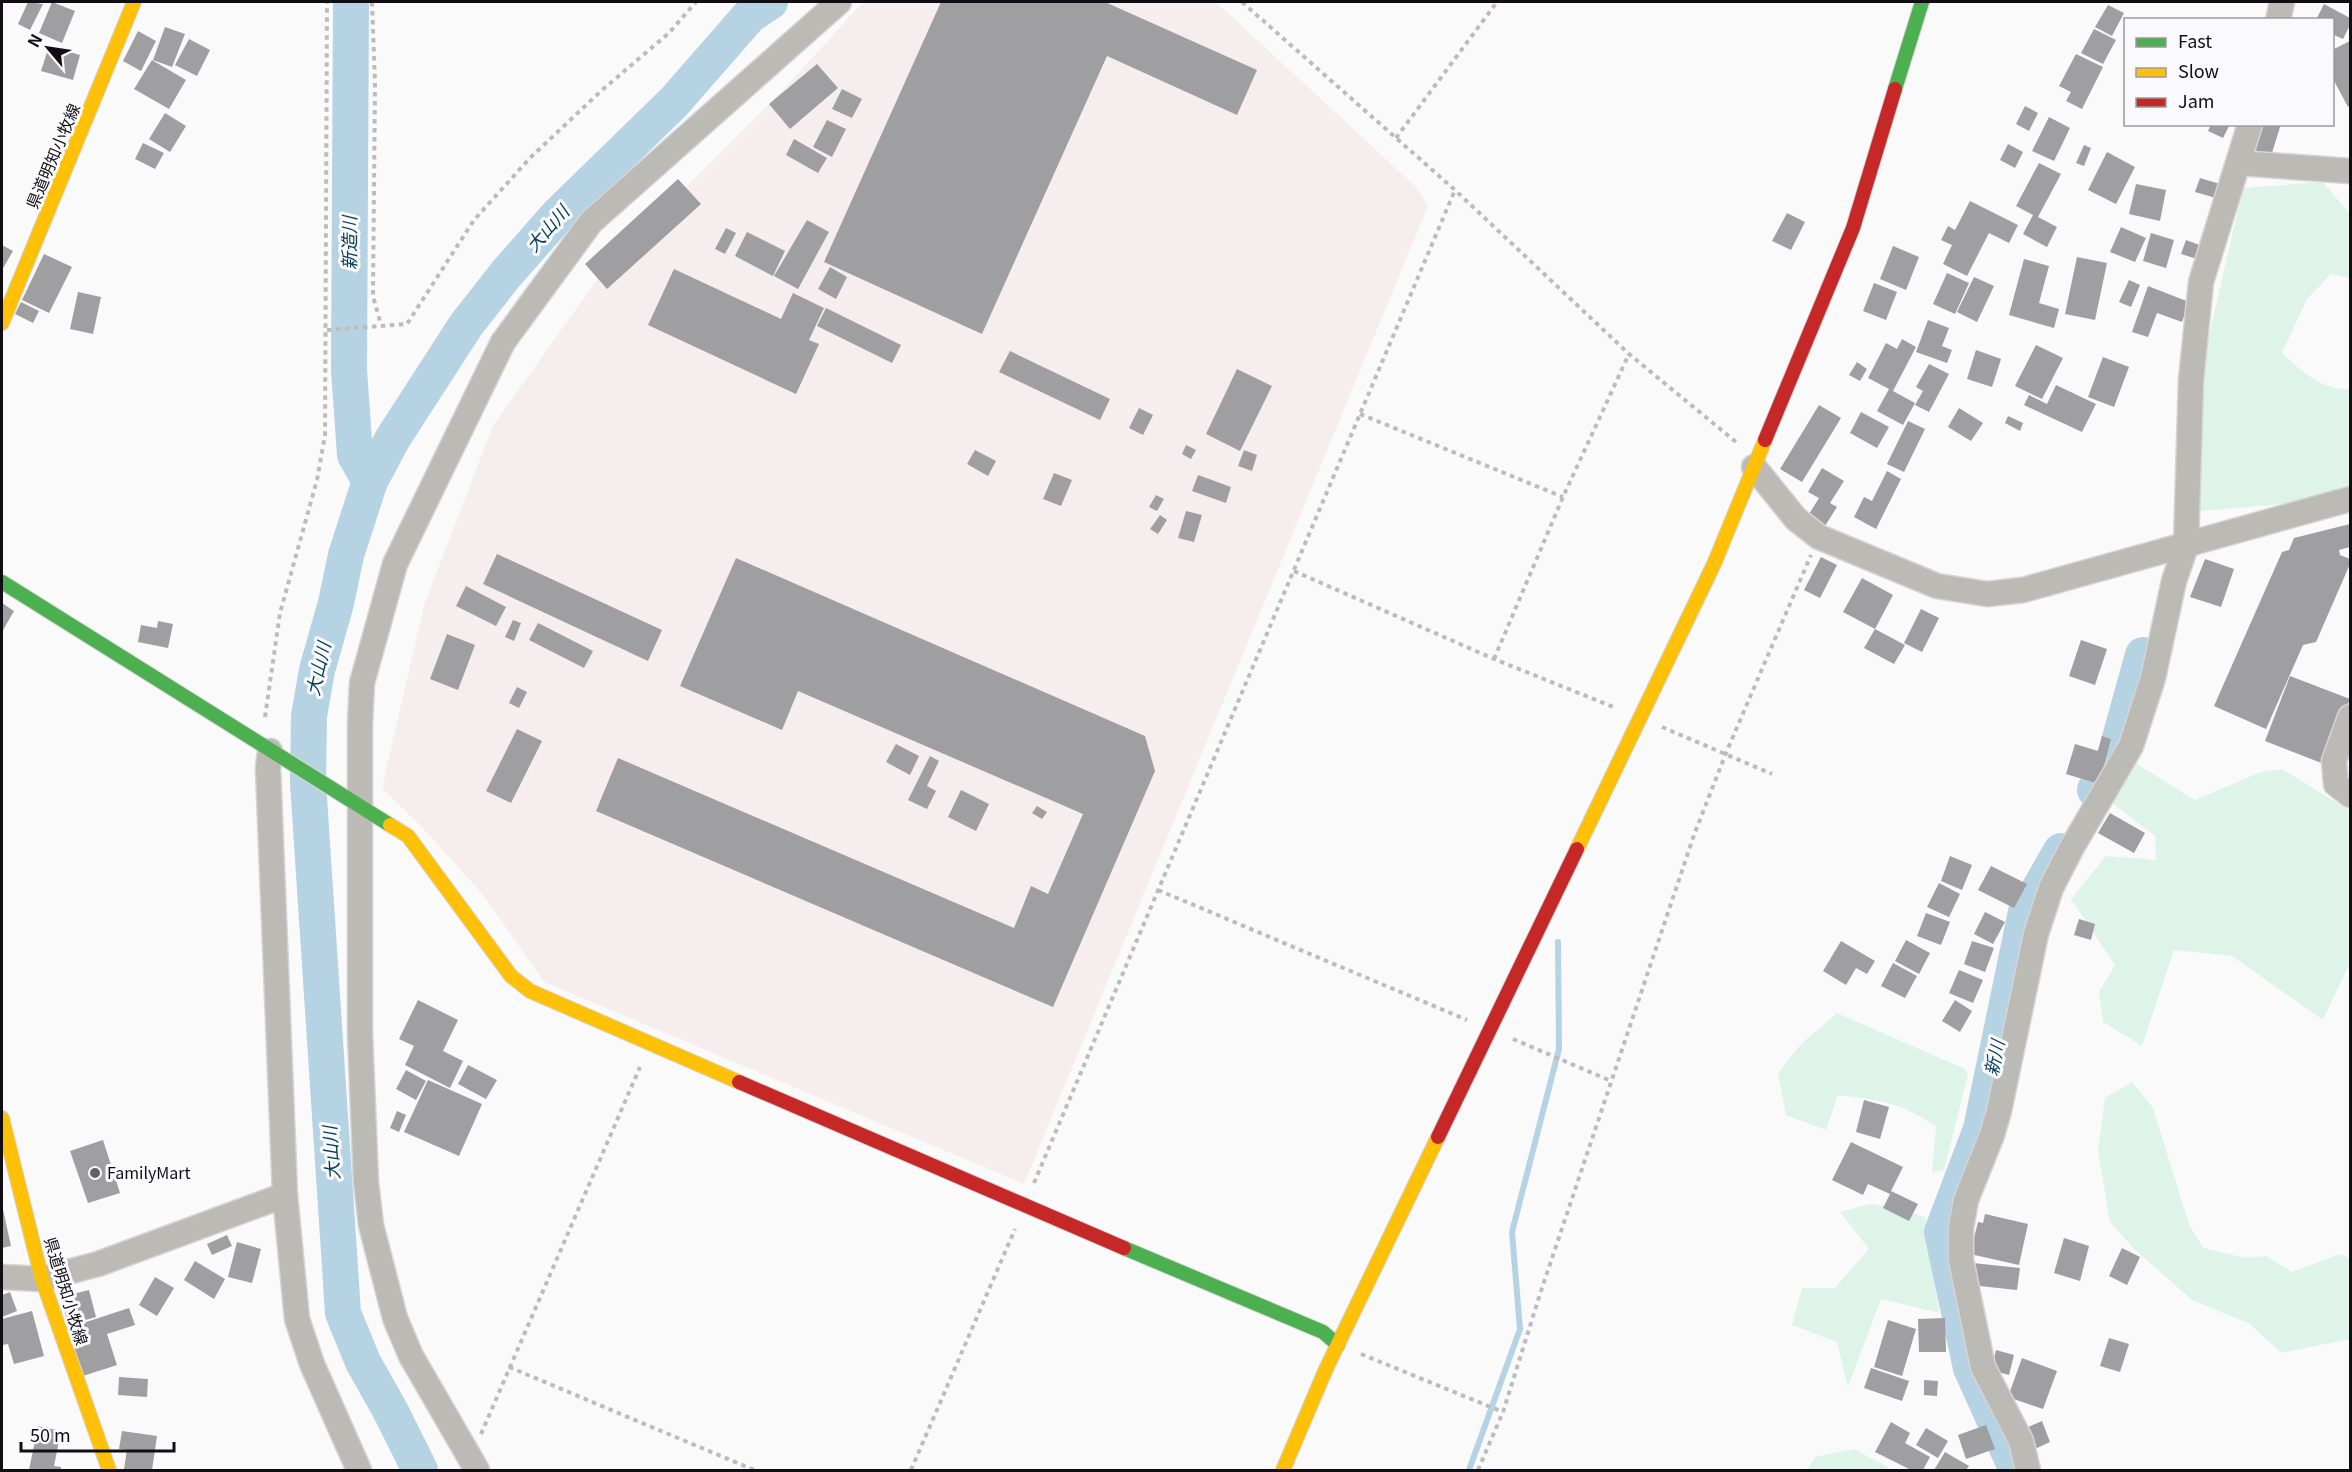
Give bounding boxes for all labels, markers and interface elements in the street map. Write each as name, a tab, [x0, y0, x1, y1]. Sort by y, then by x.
north arrow	[18, 18, 78, 78]
legend	[2124, 18, 2334, 126]
text: Fast	[2178, 27, 2212, 53]
text: N	[21, 29, 47, 51]
text: Slow	[2178, 57, 2219, 83]
text: Jam	[2178, 87, 2214, 113]
street label: 県道明知小牧線	[19, 99, 85, 212]
water label: 大山川	[519, 197, 575, 257]
water label: 新造川	[335, 214, 361, 270]
water label: 大山川	[298, 637, 336, 698]
water label: 新川	[1977, 1035, 2010, 1078]
water label: 大山川	[315, 1123, 345, 1181]
place label: FamilyMart	[107, 1160, 191, 1184]
marker: FamilyMart	[88, 1166, 102, 1180]
street label: 県道明知小牧線	[39, 1234, 95, 1348]
scale bar	[21, 1415, 174, 1453]
text: 50 m	[30, 1421, 71, 1447]

